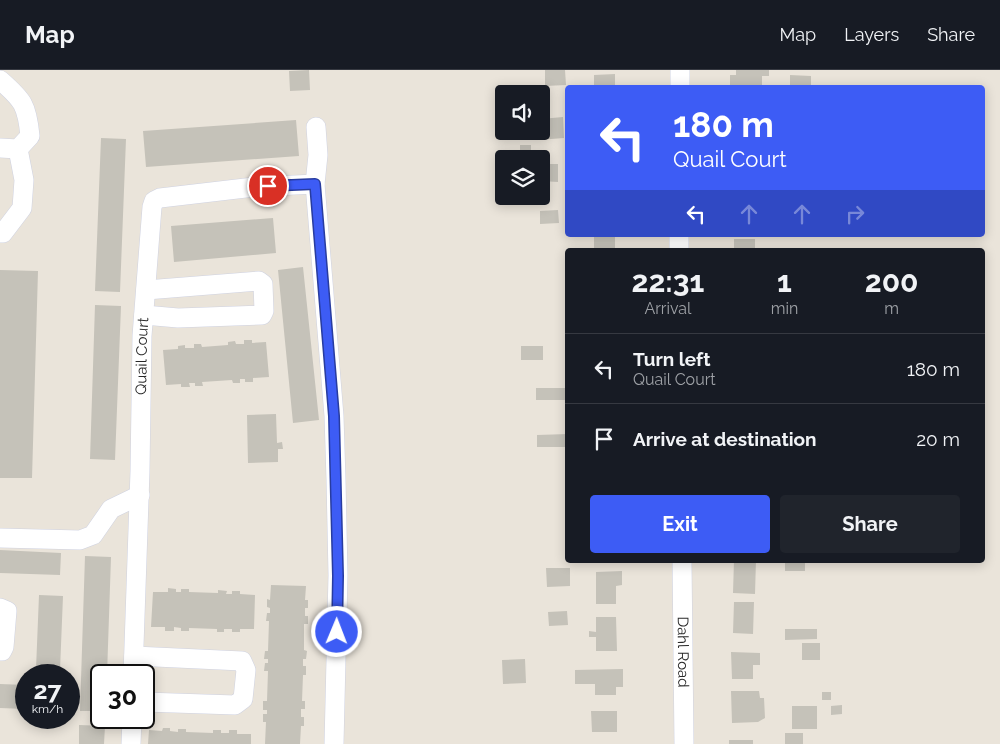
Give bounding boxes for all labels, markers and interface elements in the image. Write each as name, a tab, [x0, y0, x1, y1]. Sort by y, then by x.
text: Map	[25, 20, 75, 49]
text: Map	[780, 24, 816, 45]
text: Layers	[844, 24, 899, 45]
text: Share	[927, 24, 975, 45]
map controls	[495, 85, 550, 205]
button: sound	[495, 85, 550, 140]
text: 180 m	[673, 104, 774, 145]
icon: left	[590, 105, 655, 170]
text: Quail Court	[673, 146, 787, 172]
button: layers	[495, 150, 550, 205]
pin	[247, 165, 289, 207]
icon: arrive	[254, 172, 282, 200]
icon: left	[682, 200, 710, 228]
icon: ahead	[735, 200, 763, 228]
icon: ahead	[788, 200, 816, 228]
icon: right	[841, 200, 869, 228]
text: 22:31	[631, 264, 704, 299]
text: 1	[777, 264, 792, 299]
text: 200	[865, 264, 919, 299]
text: Arrival	[644, 299, 691, 318]
text: min	[771, 299, 798, 318]
text: m	[884, 299, 899, 318]
street label: Quail Court	[132, 317, 152, 395]
text: Turn left	[633, 348, 710, 370]
icon: left	[590, 355, 618, 383]
text: 180 m	[907, 358, 960, 380]
text: Quail Court	[633, 370, 716, 389]
icon: arrive	[590, 425, 618, 453]
text: Arrive at destination	[633, 428, 817, 450]
text: 20 m	[916, 428, 960, 450]
button: Exit	[590, 495, 770, 553]
button: Share	[780, 495, 960, 553]
position arrow	[310, 605, 362, 657]
street label: Dahl Road	[674, 616, 692, 688]
speed limit sign: 30	[90, 664, 155, 729]
text: 27	[33, 675, 62, 705]
text: km/h	[32, 702, 63, 716]

